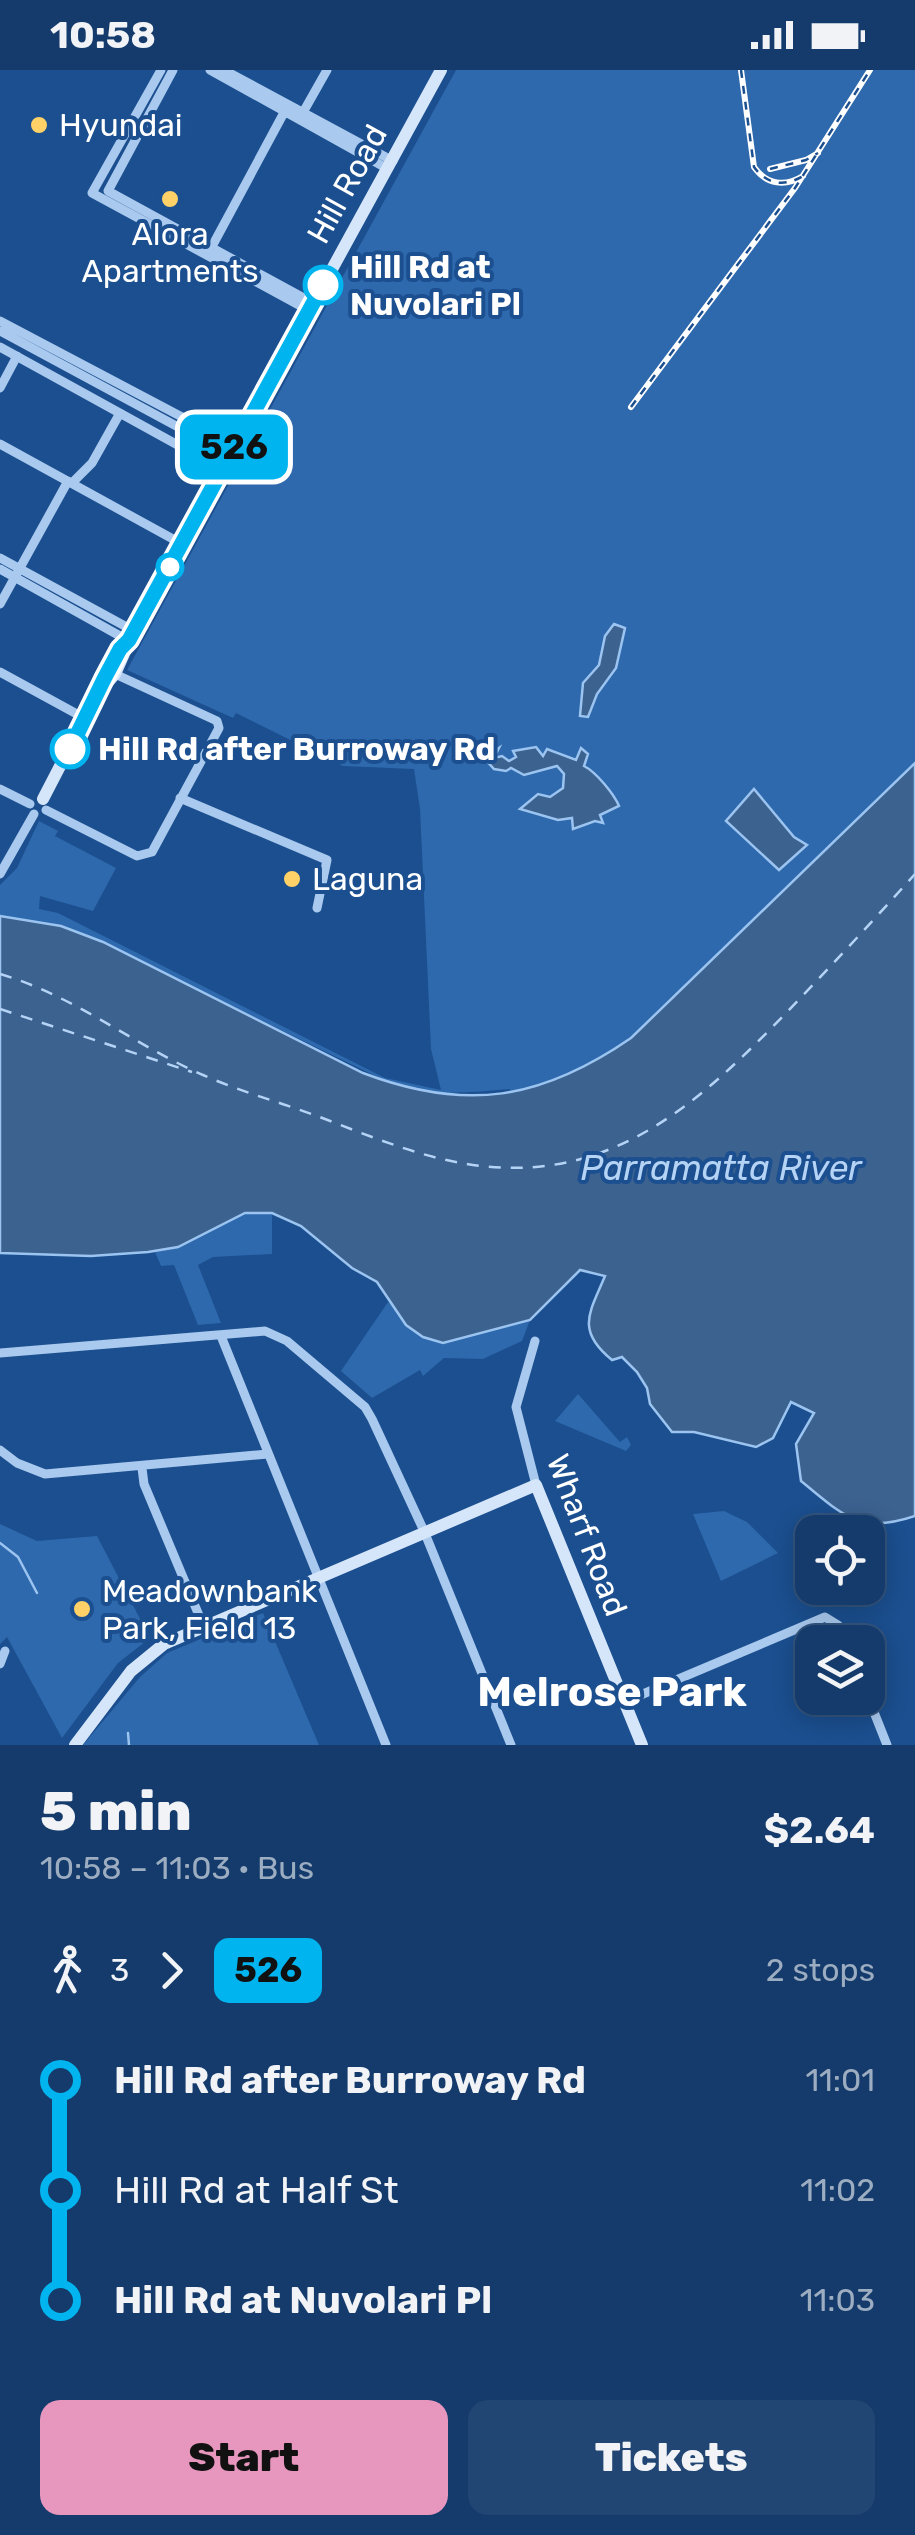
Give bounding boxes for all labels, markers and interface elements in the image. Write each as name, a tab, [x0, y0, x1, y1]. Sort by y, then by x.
text: 10:58	[50, 12, 156, 58]
place label: Hyundai	[59, 106, 183, 144]
marker: Hyundai	[28, 114, 50, 136]
street label: Hill Road	[299, 118, 395, 250]
marker: Alora Apartments	[159, 188, 181, 210]
place label: Alora Apartments	[81, 215, 259, 290]
place label: Hill Rd at Nuvolari Pl	[350, 248, 521, 323]
marker: Hill Rd at Nuvolari Pl	[304, 266, 342, 304]
line badge: 526	[176, 414, 292, 480]
text: 526	[200, 426, 268, 468]
unlabelled marker	[157, 554, 183, 580]
marker: Hill Rd after Burroway Rd	[51, 730, 89, 768]
place label: Hill Rd after Burroway Rd	[98, 730, 495, 768]
place label: Laguna	[312, 860, 423, 898]
marker: Laguna	[281, 868, 303, 890]
water label: Parramatta River	[580, 1147, 863, 1189]
street label: Wharf Road	[539, 1449, 635, 1621]
map controls	[795, 1515, 885, 1715]
button: locate	[795, 1515, 885, 1605]
place label: Meadownbank Park, Field 13	[102, 1572, 318, 1647]
marker: Meadownbank Park, Field 13	[71, 1598, 93, 1620]
button: layers	[795, 1625, 885, 1715]
district label: Melrose Park	[477, 1667, 747, 1717]
text: 5 min	[40, 1779, 192, 1844]
text: $2.64	[764, 1807, 875, 1853]
text: 10:58 – 11:03 · Bus	[40, 1849, 314, 1887]
icon: walk	[40, 1943, 95, 1998]
icon: forward	[144, 1943, 199, 1998]
text: 526	[234, 1949, 302, 1991]
text: 3	[110, 1951, 129, 1989]
text: 2 stops	[766, 1951, 875, 1989]
text: Hill Rd after Burroway Rd	[114, 2057, 586, 2103]
text: 11:01	[805, 2061, 875, 2099]
text: Hill Rd at Half St	[114, 2167, 399, 2213]
text: 11:02	[800, 2171, 875, 2209]
text: Hill Rd at Nuvolari Pl	[114, 2277, 492, 2323]
text: 11:03	[800, 2281, 875, 2319]
button: Start	[40, 2400, 448, 2515]
button: Tickets	[468, 2400, 875, 2515]

